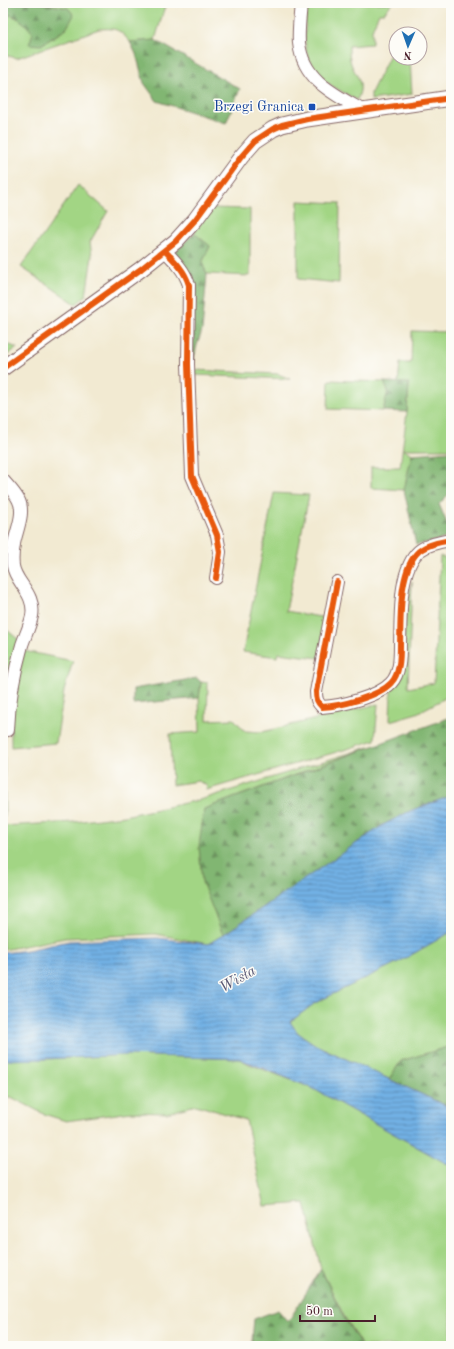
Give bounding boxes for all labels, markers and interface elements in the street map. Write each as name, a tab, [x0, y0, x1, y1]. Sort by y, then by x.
north arrow	[388, 26, 428, 66]
text: N	[403, 49, 412, 60]
place label: Brzegi Granica	[214, 100, 304, 114]
marker: Brzegi Granica	[307, 102, 317, 112]
water label: Wisła	[217, 964, 259, 996]
scale bar	[300, 1297, 375, 1323]
text: 50 m	[306, 1305, 333, 1318]

